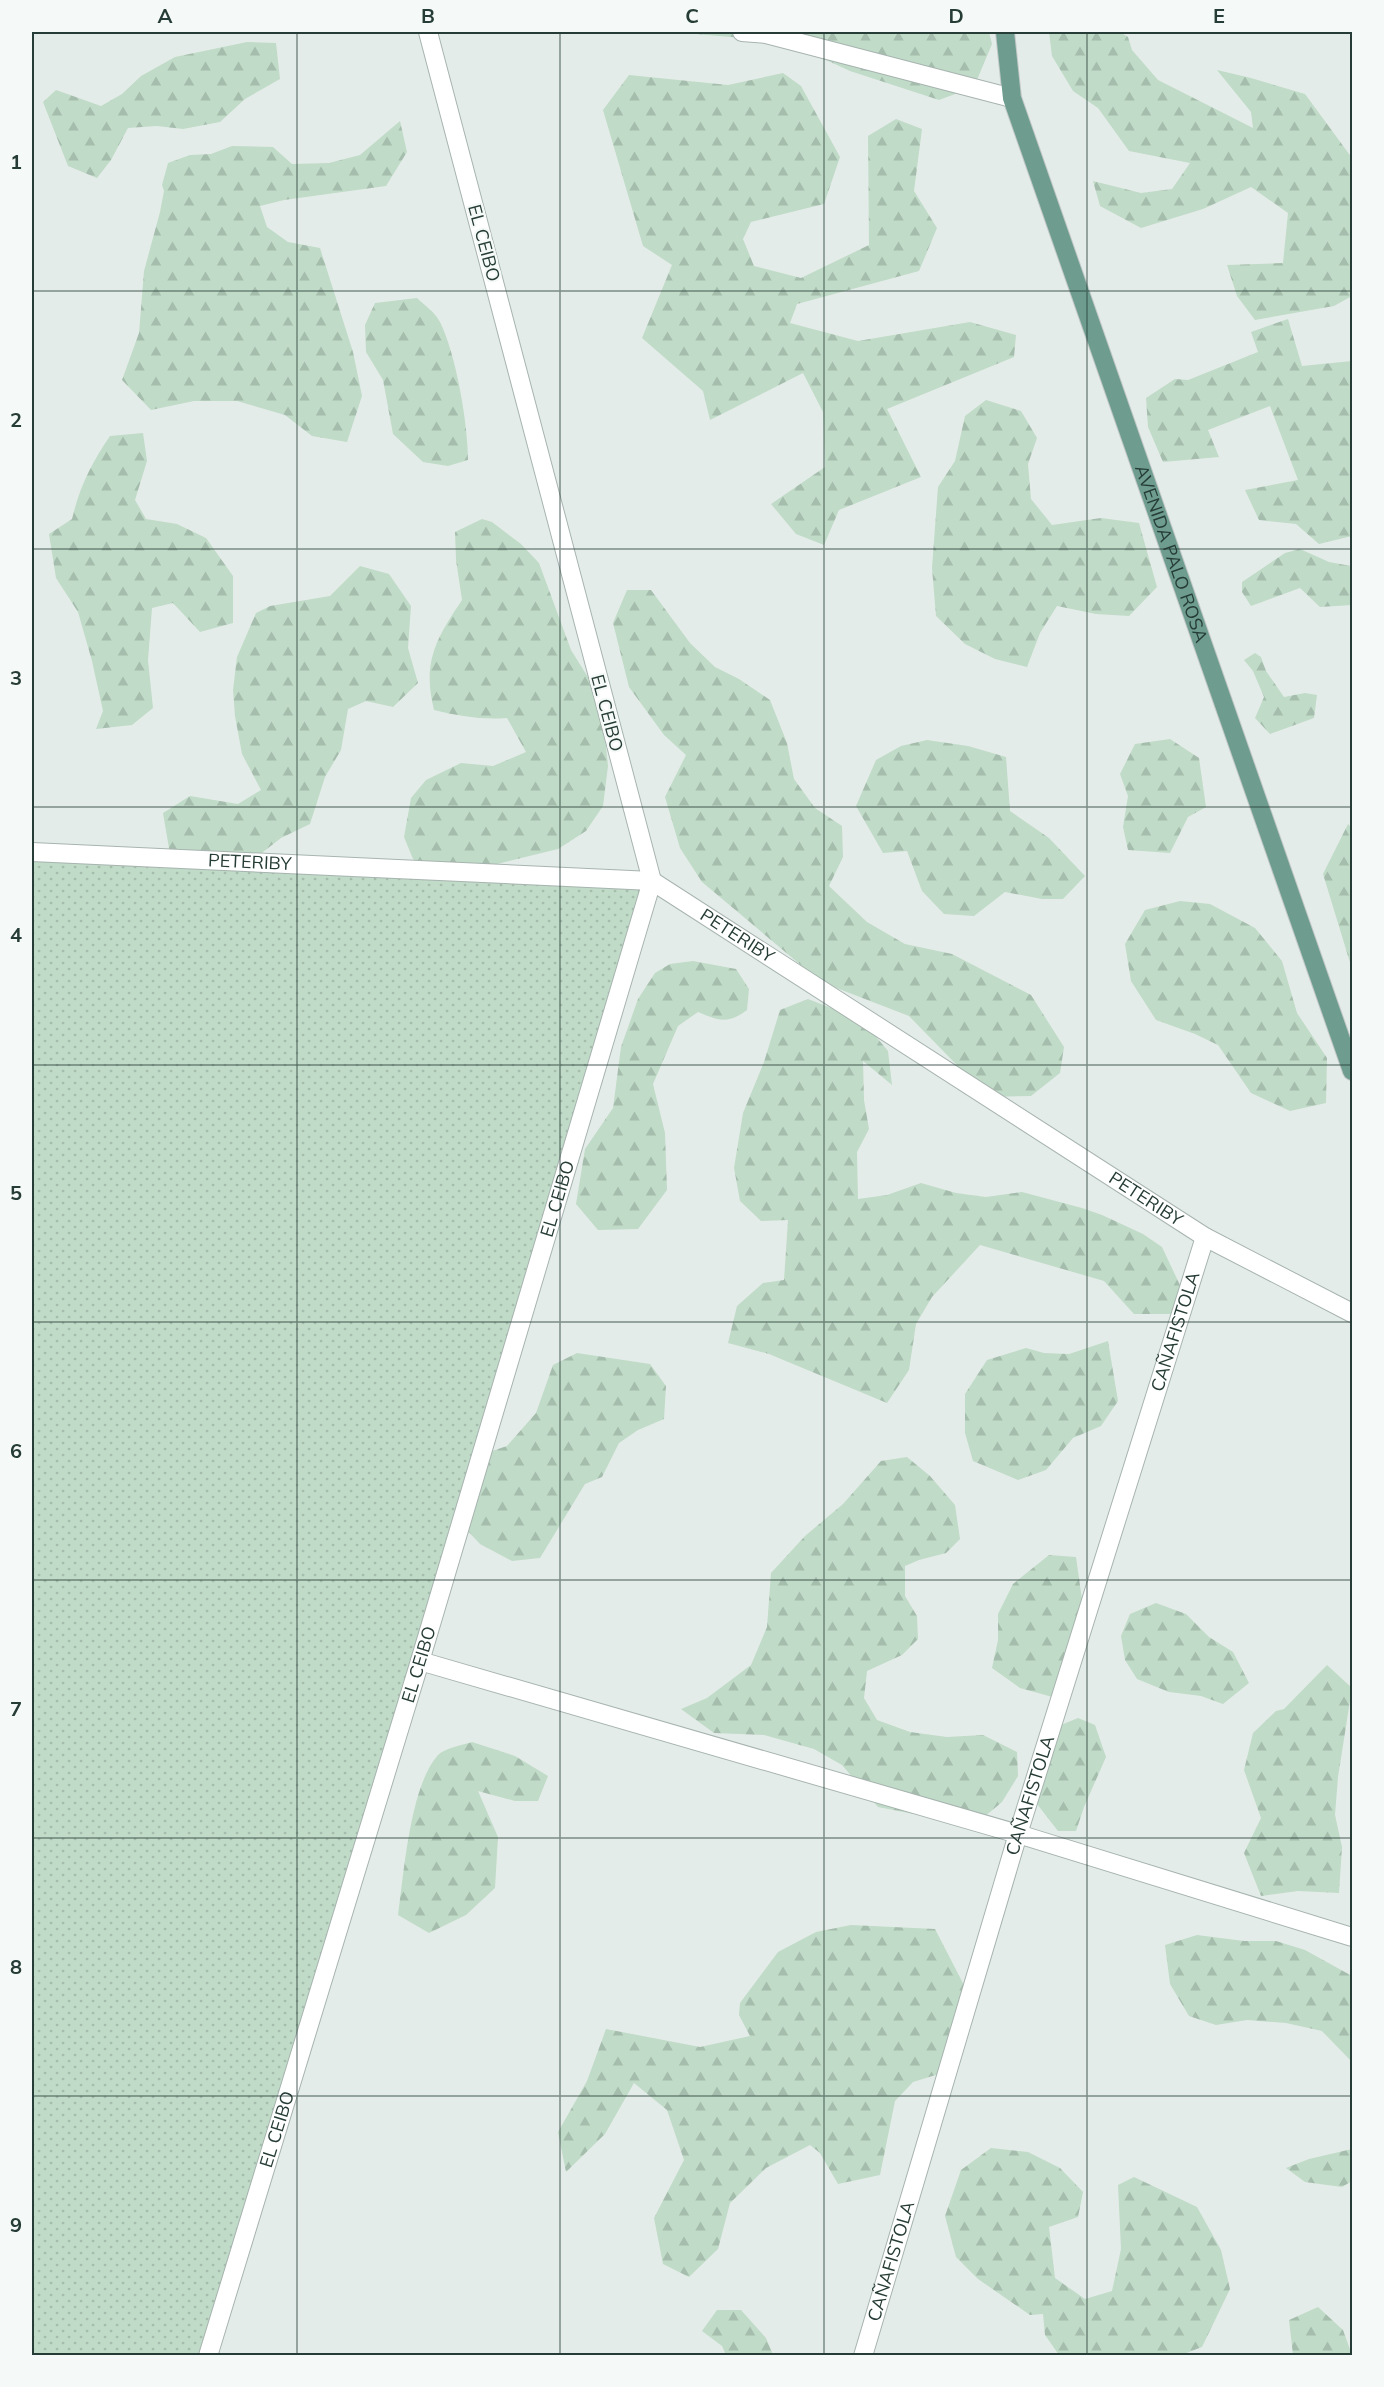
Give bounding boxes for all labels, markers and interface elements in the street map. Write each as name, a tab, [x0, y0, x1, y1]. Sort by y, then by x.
text: A	[158, 3, 173, 28]
text: B	[421, 3, 435, 28]
text: C	[685, 3, 699, 28]
text: D	[948, 3, 964, 28]
text: E	[1213, 3, 1225, 28]
text: 1	[10, 149, 22, 174]
street label: EL CEIBO	[463, 202, 506, 284]
text: 2	[10, 407, 22, 432]
street label: AVENIDA PALO ROSA	[1130, 461, 1213, 645]
text: 3	[10, 665, 22, 690]
street label: EL CEIBO	[586, 672, 629, 754]
street label: PETERIBY	[207, 848, 293, 875]
street label: PETERIBY	[696, 903, 780, 968]
text: 4	[10, 922, 22, 947]
street label: EL CEIBO	[535, 1157, 579, 1240]
street label: PETERIBY	[1105, 1166, 1188, 1231]
text: 5	[10, 1180, 22, 1205]
street label: CAÑAFISTOLA	[1145, 1269, 1204, 1394]
text: 6	[10, 1438, 22, 1463]
street label: EL CEIBO	[396, 1623, 441, 1705]
text: 7	[10, 1696, 22, 1721]
street label: CAÑAFISTOLA	[1000, 1732, 1059, 1858]
text: 8	[10, 1954, 22, 1979]
street label: EL CEIBO	[254, 2088, 299, 2170]
street label: CAÑAFISTOLA	[862, 2198, 919, 2324]
text: 9	[10, 2212, 22, 2237]

